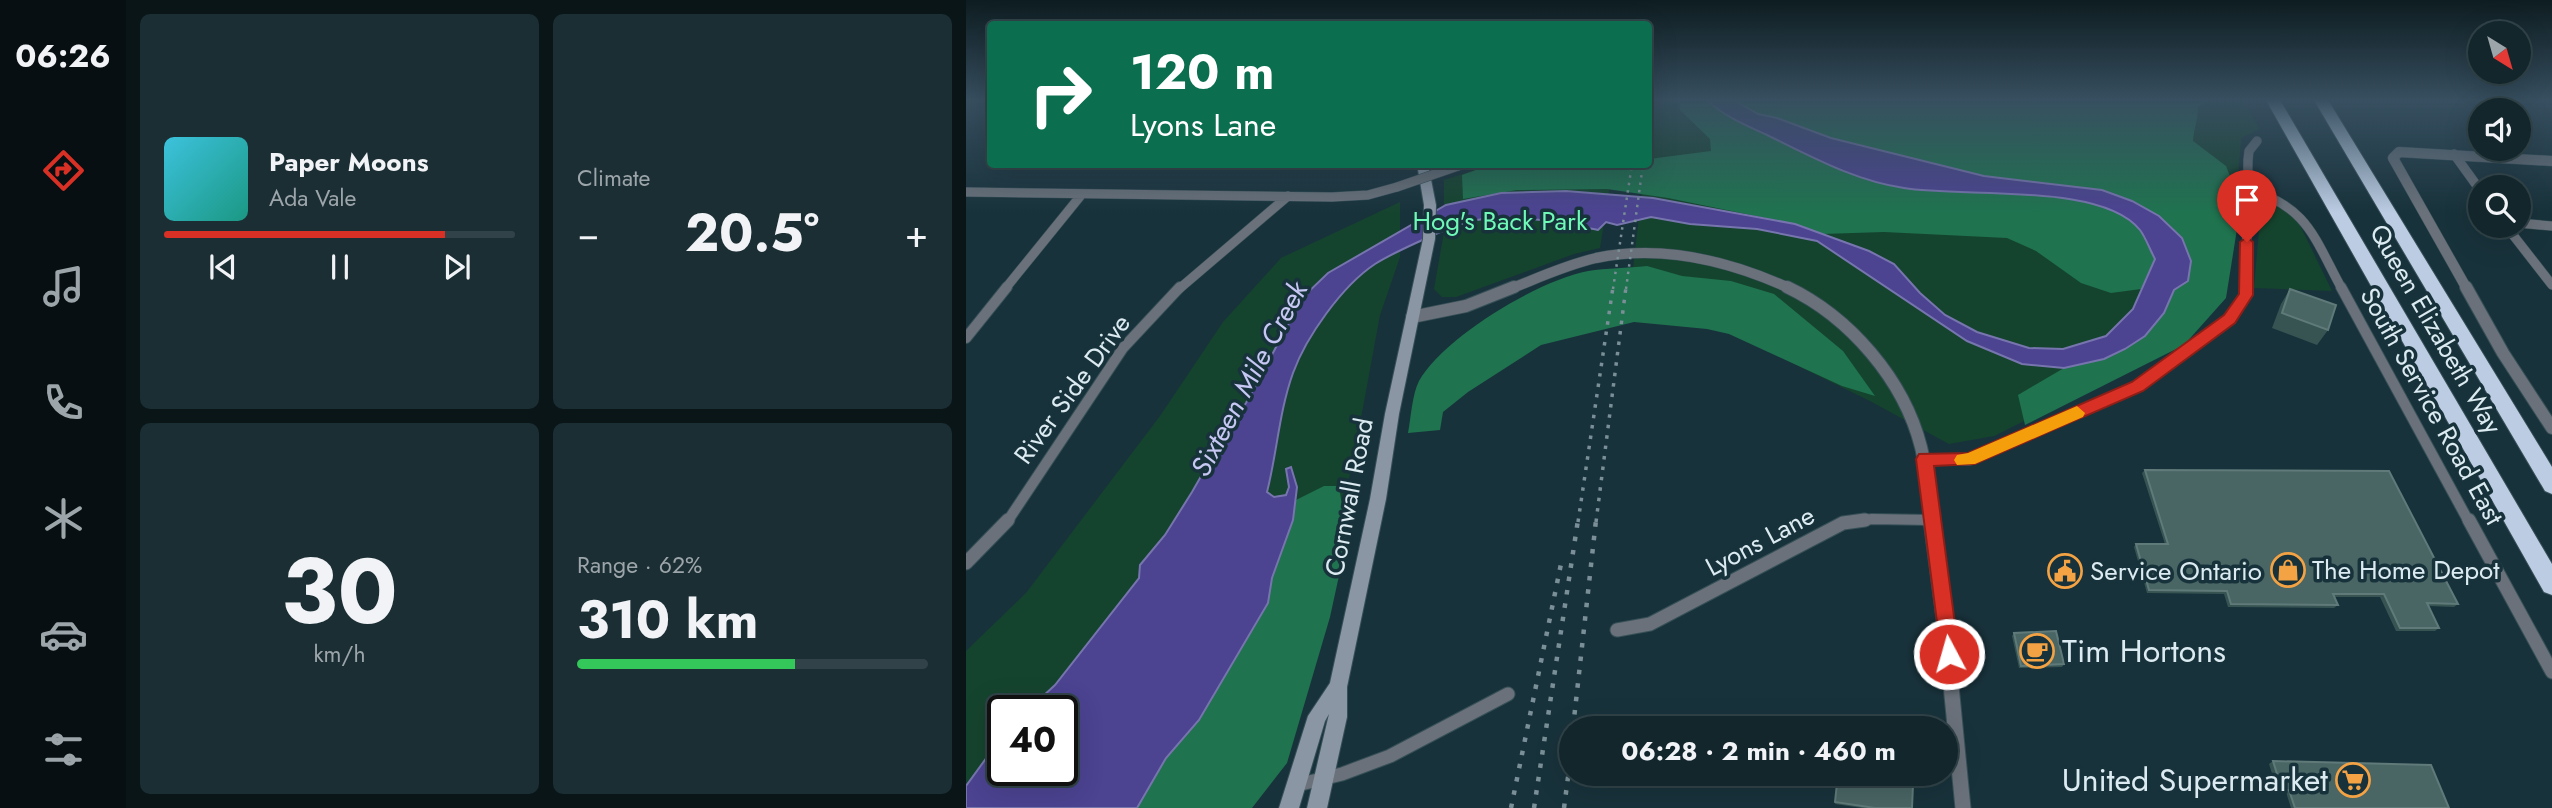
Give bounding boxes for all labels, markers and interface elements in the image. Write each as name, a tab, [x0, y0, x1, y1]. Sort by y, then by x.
north arrow	[2468, 21, 2530, 84]
map controls	[2468, 21, 2531, 238]
text: 06:26	[15, 33, 111, 79]
text: 120 m	[1130, 37, 1274, 107]
icon: right	[1015, 49, 1106, 140]
button: sound	[2468, 98, 2531, 161]
text: Lyons Lane	[1130, 102, 1276, 148]
text: Paper Moons	[269, 143, 429, 181]
icon: directions	[39, 146, 88, 195]
text: Climate	[577, 161, 650, 195]
pin	[2217, 170, 2277, 242]
button: search	[2468, 175, 2531, 238]
text: Ada Vale	[269, 181, 356, 215]
icon: arrive	[2228, 181, 2266, 219]
text: 20.5°	[685, 195, 819, 271]
park label: Hog's Back Park	[1413, 202, 1588, 240]
text: −	[577, 206, 599, 261]
text: +	[905, 206, 928, 261]
street label: Queen Elizabeth Way	[2360, 217, 2512, 442]
icon: previous	[204, 248, 242, 286]
icon: pause	[321, 248, 359, 286]
icon: next	[438, 248, 476, 286]
icon: music	[39, 262, 88, 311]
water label: Sixteen Mile Creek	[1180, 273, 1318, 484]
street label: South Service Road East	[2351, 280, 2514, 532]
street label: River Side Drive	[1005, 306, 1139, 472]
icon: phone	[39, 378, 88, 427]
street label: Cornwall Road	[1315, 415, 1383, 579]
icon: climate	[39, 494, 88, 543]
street label: Lyons Lane	[1699, 496, 1821, 586]
text: 30	[281, 526, 398, 657]
text: Range · 62%	[577, 548, 702, 582]
shop icon: The Home Depot	[2269, 551, 2307, 589]
place label: The Home Depot	[2312, 551, 2500, 589]
public building icon: Service Ontario	[2046, 552, 2084, 590]
place label: Service Ontario	[2090, 552, 2262, 590]
text: 310 km	[577, 582, 758, 658]
icon: car	[39, 610, 88, 659]
position arrow	[1912, 617, 1986, 691]
place label: Tim Hortons	[2062, 628, 2226, 674]
cafe icon: Tim Hortons	[2018, 632, 2056, 670]
text: km/h	[314, 637, 365, 671]
speed limit sign: 40	[987, 695, 1078, 786]
icon: filters	[39, 725, 88, 774]
text: 06:28 · 2 min · 460 m	[1621, 732, 1896, 770]
place label: United Supermarket	[2062, 757, 2328, 803]
supermarket icon: United Supermarket	[2334, 761, 2372, 799]

